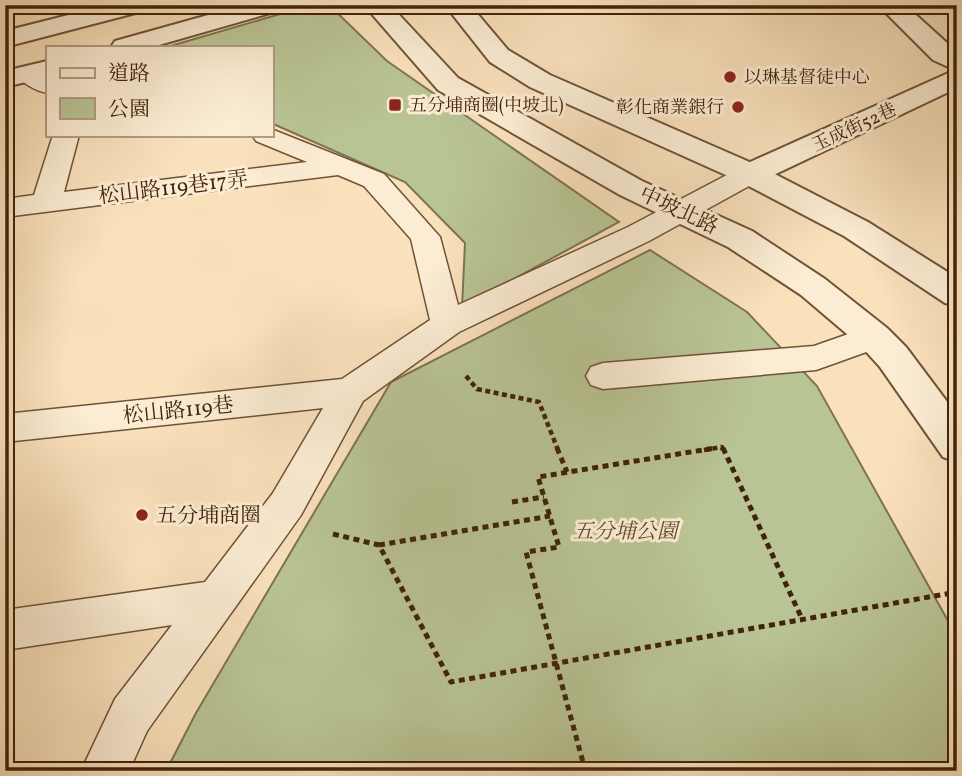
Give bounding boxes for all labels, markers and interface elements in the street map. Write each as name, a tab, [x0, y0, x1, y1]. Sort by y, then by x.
legend	[46, 46, 273, 136]
text: 道路	[108, 60, 150, 89]
place label: 以琳基督徒中心	[744, 66, 870, 91]
marker: 以琳基督徒中心	[722, 69, 738, 85]
place label: 五分埔商圈(中坡北)	[409, 94, 563, 119]
text: 公園	[108, 96, 150, 125]
place label: 彰化商業銀行	[616, 96, 724, 121]
marker: 五分埔商圈(中坡北)	[387, 97, 403, 113]
street label: 玉成街52巷	[808, 98, 901, 159]
marker: 彰化商業銀行	[730, 99, 746, 115]
street label: 松山路119巷17弄	[97, 165, 250, 212]
street label: 中坡北路	[634, 180, 723, 242]
street label: 松山路119巷	[121, 391, 235, 432]
place label: 五分埔商圈	[156, 502, 261, 531]
marker: 五分埔商圈	[134, 507, 150, 523]
park label: 五分埔公園	[573, 518, 680, 547]

